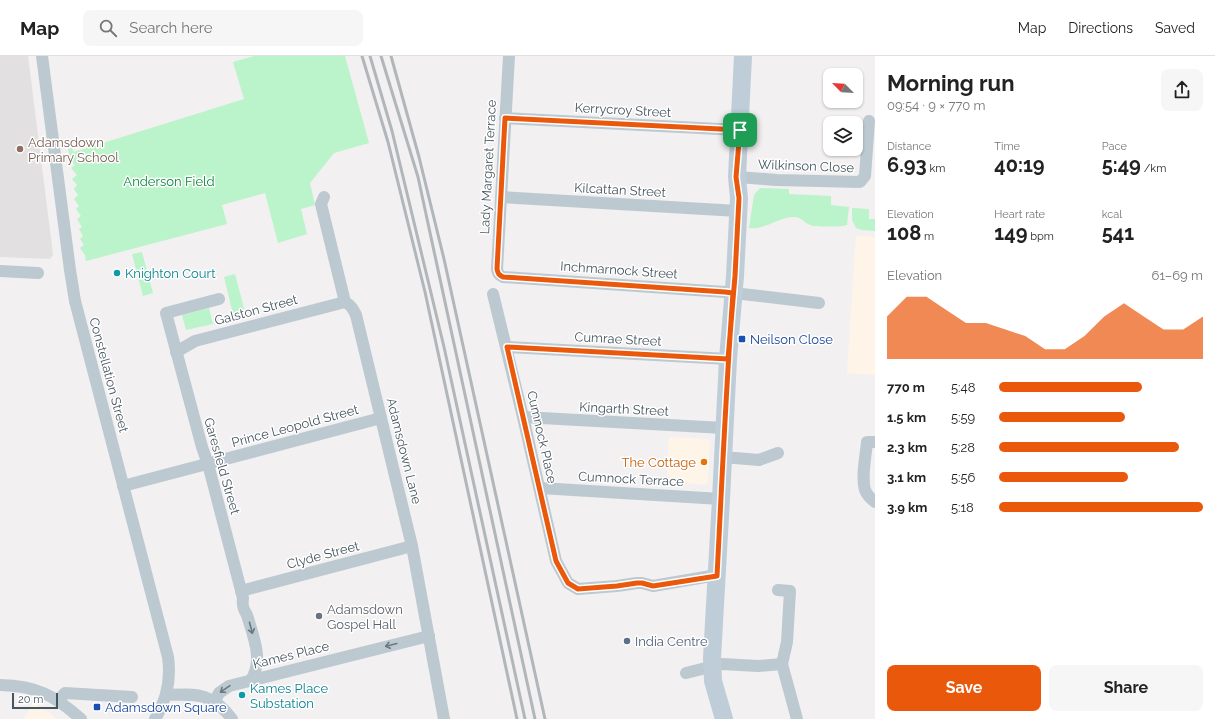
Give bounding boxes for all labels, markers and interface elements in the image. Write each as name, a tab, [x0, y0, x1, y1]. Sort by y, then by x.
search box	[83, 10, 363, 46]
text: Map	[20, 17, 59, 39]
icon: search	[97, 17, 119, 39]
text: Search here	[129, 19, 213, 37]
text: Map	[1018, 20, 1046, 36]
text: Directions	[1068, 20, 1133, 36]
text: Saved	[1155, 20, 1195, 36]
north arrow	[823, 68, 863, 108]
map controls	[823, 68, 863, 156]
button: share	[1161, 69, 1203, 111]
text: Morning run	[887, 70, 1015, 96]
text: 09:54 · 9 × 770 m	[887, 98, 986, 113]
street label: Lady Margaret Terrace	[477, 99, 499, 235]
street label: Kerrycroy Street	[574, 100, 672, 120]
pin	[723, 113, 757, 147]
button: layers	[823, 116, 863, 156]
icon: arrive	[729, 119, 751, 141]
place label: Adamsdown Primary School	[28, 135, 119, 165]
text: Distance	[887, 140, 931, 153]
text: Time	[994, 140, 1020, 153]
text: Pace	[1102, 140, 1127, 153]
marker: Adamsdown Primary School	[15, 144, 25, 154]
text: 6.93	[887, 153, 927, 177]
text: 40:19	[994, 153, 1045, 177]
text: 5:49	[1102, 153, 1141, 177]
street label: Wilkinson Close	[758, 157, 855, 175]
text: km	[927, 162, 945, 175]
text: /km	[1141, 162, 1166, 175]
park label: Anderson Field	[123, 174, 215, 189]
street label: Kilcattan Street	[574, 180, 667, 200]
text: Elevation	[887, 208, 934, 221]
text: Heart rate	[994, 208, 1045, 221]
text: kcal	[1102, 208, 1122, 221]
text: 108	[887, 221, 921, 245]
text: 149	[994, 221, 1027, 245]
text: 541	[1102, 221, 1134, 245]
text: m	[921, 230, 934, 243]
text: bpm	[1027, 230, 1054, 243]
street label: Inchmarnock Street	[560, 258, 679, 282]
place label: Knighton Court	[125, 266, 216, 281]
marker: Knighton Court	[112, 268, 122, 278]
text: Elevation	[887, 268, 942, 283]
text: 61–69 m	[1152, 268, 1203, 283]
street label: Galston Street	[213, 292, 300, 328]
street label: Constellation Street	[86, 316, 132, 435]
street label: Cumrae Street	[574, 329, 663, 349]
place label: Neilson Close	[750, 332, 833, 347]
marker: Neilson Close	[737, 334, 747, 344]
text: 770 m	[887, 380, 925, 395]
text: 5:48	[951, 380, 975, 395]
street label: Cumnock Place	[524, 389, 560, 485]
street label: Adamsdown Lane	[384, 396, 425, 506]
street label: Kingarth Street	[579, 399, 670, 419]
street label: Prince Leopold Street	[230, 402, 361, 450]
text: 1.5 km	[887, 410, 926, 425]
text: 5:59	[951, 410, 975, 425]
street label: Garesfield Street	[201, 416, 243, 517]
text: 2.3 km	[887, 440, 927, 455]
text: 5:28	[951, 440, 975, 455]
place label: The Cottage	[622, 455, 696, 470]
marker: The Cottage	[699, 457, 709, 467]
street label: Cumnock Terrace	[578, 469, 685, 489]
text: 3.1 km	[887, 470, 926, 485]
text: 5:56	[951, 470, 975, 485]
text: 3.9 km	[887, 500, 927, 515]
text: 5:18	[951, 500, 974, 515]
street label: Clyde Street	[285, 538, 361, 572]
place label: Adamsdown Gospel Hall	[327, 602, 403, 632]
marker: Adamsdown Gospel Hall	[314, 611, 324, 621]
one-way arrow	[247, 621, 255, 634]
place label: India Centre	[635, 634, 708, 649]
marker: India Centre	[622, 636, 632, 646]
street label: Kames Place	[251, 638, 331, 672]
one-way arrow	[385, 642, 398, 650]
button: Save	[887, 665, 1041, 711]
button: Share	[1049, 665, 1203, 711]
place label: Kames Place Substation	[250, 681, 328, 711]
one-way arrow	[220, 685, 231, 693]
marker: Kames Place Substation	[237, 690, 247, 700]
scale bar	[12, 691, 58, 710]
text: 20 m	[18, 693, 43, 706]
place label: Adamsdown Square	[105, 700, 227, 715]
marker: Adamsdown Square	[92, 702, 102, 712]

